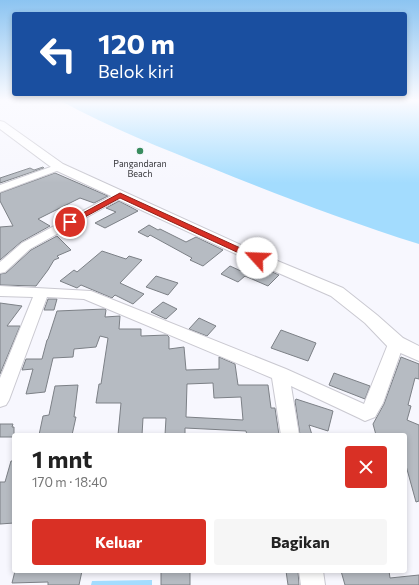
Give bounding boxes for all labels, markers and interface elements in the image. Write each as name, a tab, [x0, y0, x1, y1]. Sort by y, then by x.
text: 120 m	[98, 26, 175, 60]
icon: left	[32, 28, 84, 80]
text: Belok kiri	[98, 60, 174, 82]
marker: Pangandaran Beach	[135, 146, 145, 156]
place label: Pangandaran Beach	[113, 158, 167, 179]
pin	[53, 205, 87, 239]
icon: arrive	[59, 211, 81, 233]
position arrow	[236, 237, 278, 279]
text: 1 mnt	[32, 444, 92, 473]
button: close	[345, 446, 387, 488]
text: 170 m · 18:40	[32, 474, 108, 490]
button: Keluar	[32, 519, 206, 565]
button: Bagikan	[214, 519, 387, 565]

